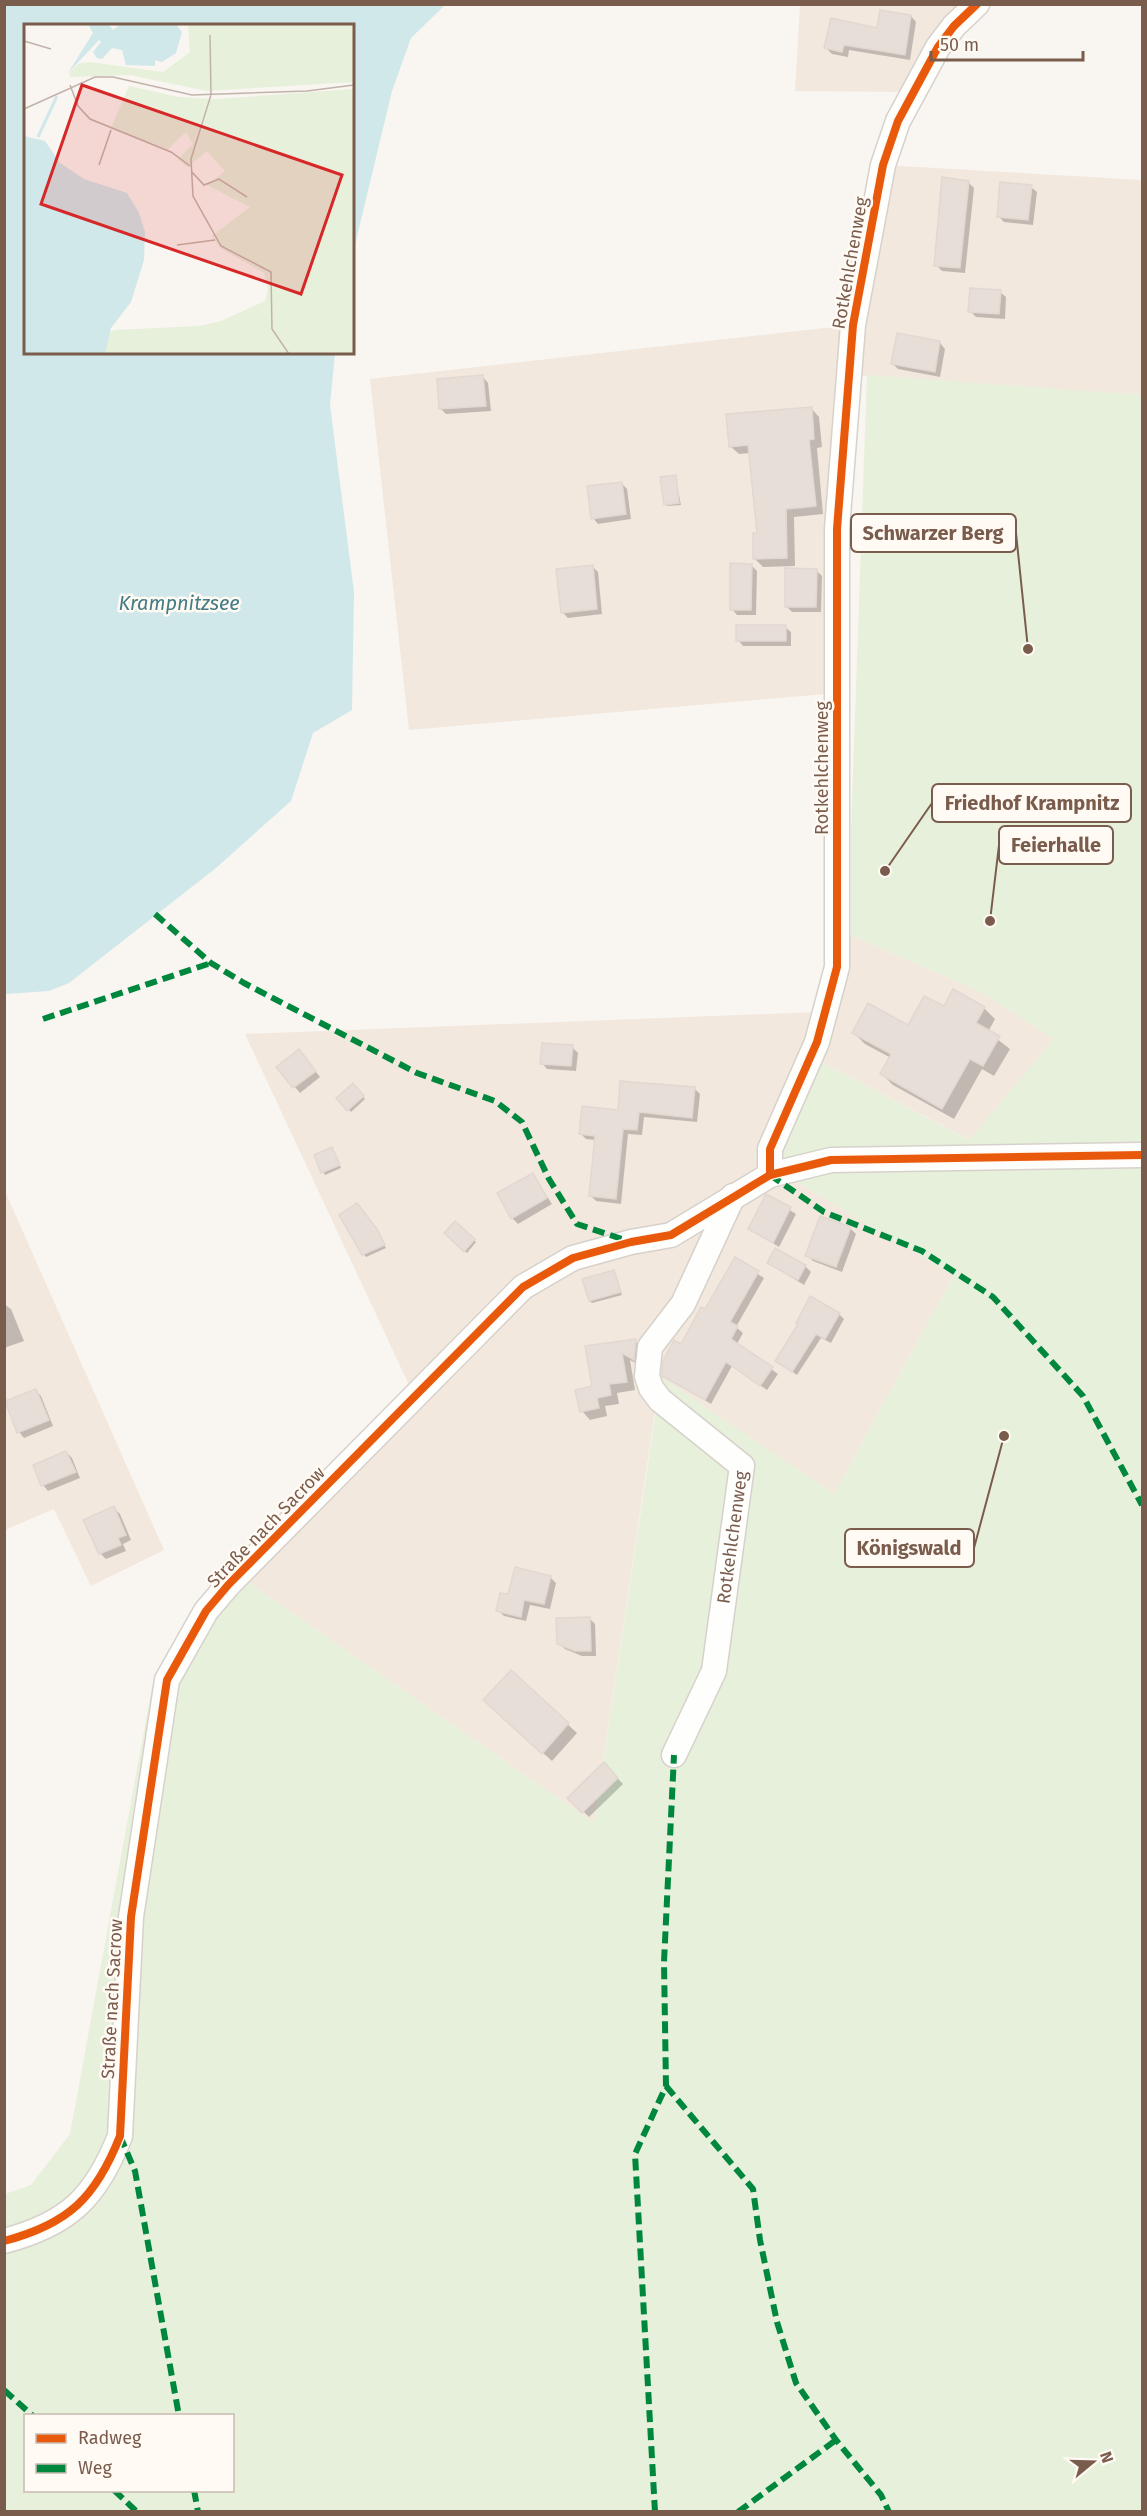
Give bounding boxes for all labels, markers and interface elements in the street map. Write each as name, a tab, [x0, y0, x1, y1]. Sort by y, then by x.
inset map	[24, 24, 354, 354]
scale bar	[931, 24, 1082, 62]
text: 50 m	[940, 34, 979, 56]
street label: Rotkehlchenweg	[828, 195, 873, 331]
callout: Schwarzer Berg	[851, 514, 1016, 552]
text: Schwarzer Berg	[862, 521, 1004, 545]
water label: Krampnitzsee	[118, 591, 240, 615]
street label: Rotkehlchenweg	[811, 700, 833, 835]
callout: Friedhof Krampnitz	[932, 784, 1131, 822]
text: Friedhof Krampnitz	[945, 791, 1119, 815]
callout: Feierhalle	[999, 826, 1113, 864]
text: Feierhalle	[1011, 833, 1101, 857]
street label: Straße nach Sacrow	[203, 1462, 330, 1592]
street label: Rotkehlchenweg	[712, 1469, 752, 1605]
callout: Königswald	[845, 1529, 974, 1567]
text: Königswald	[857, 1536, 961, 1560]
street label: Straße nach Sacrow	[97, 1918, 127, 2079]
legend	[24, 2414, 234, 2492]
text: Radweg	[78, 2427, 142, 2449]
north arrow	[1063, 2432, 1123, 2492]
text: N	[1096, 2449, 1117, 2465]
text: Weg	[78, 2457, 112, 2479]

